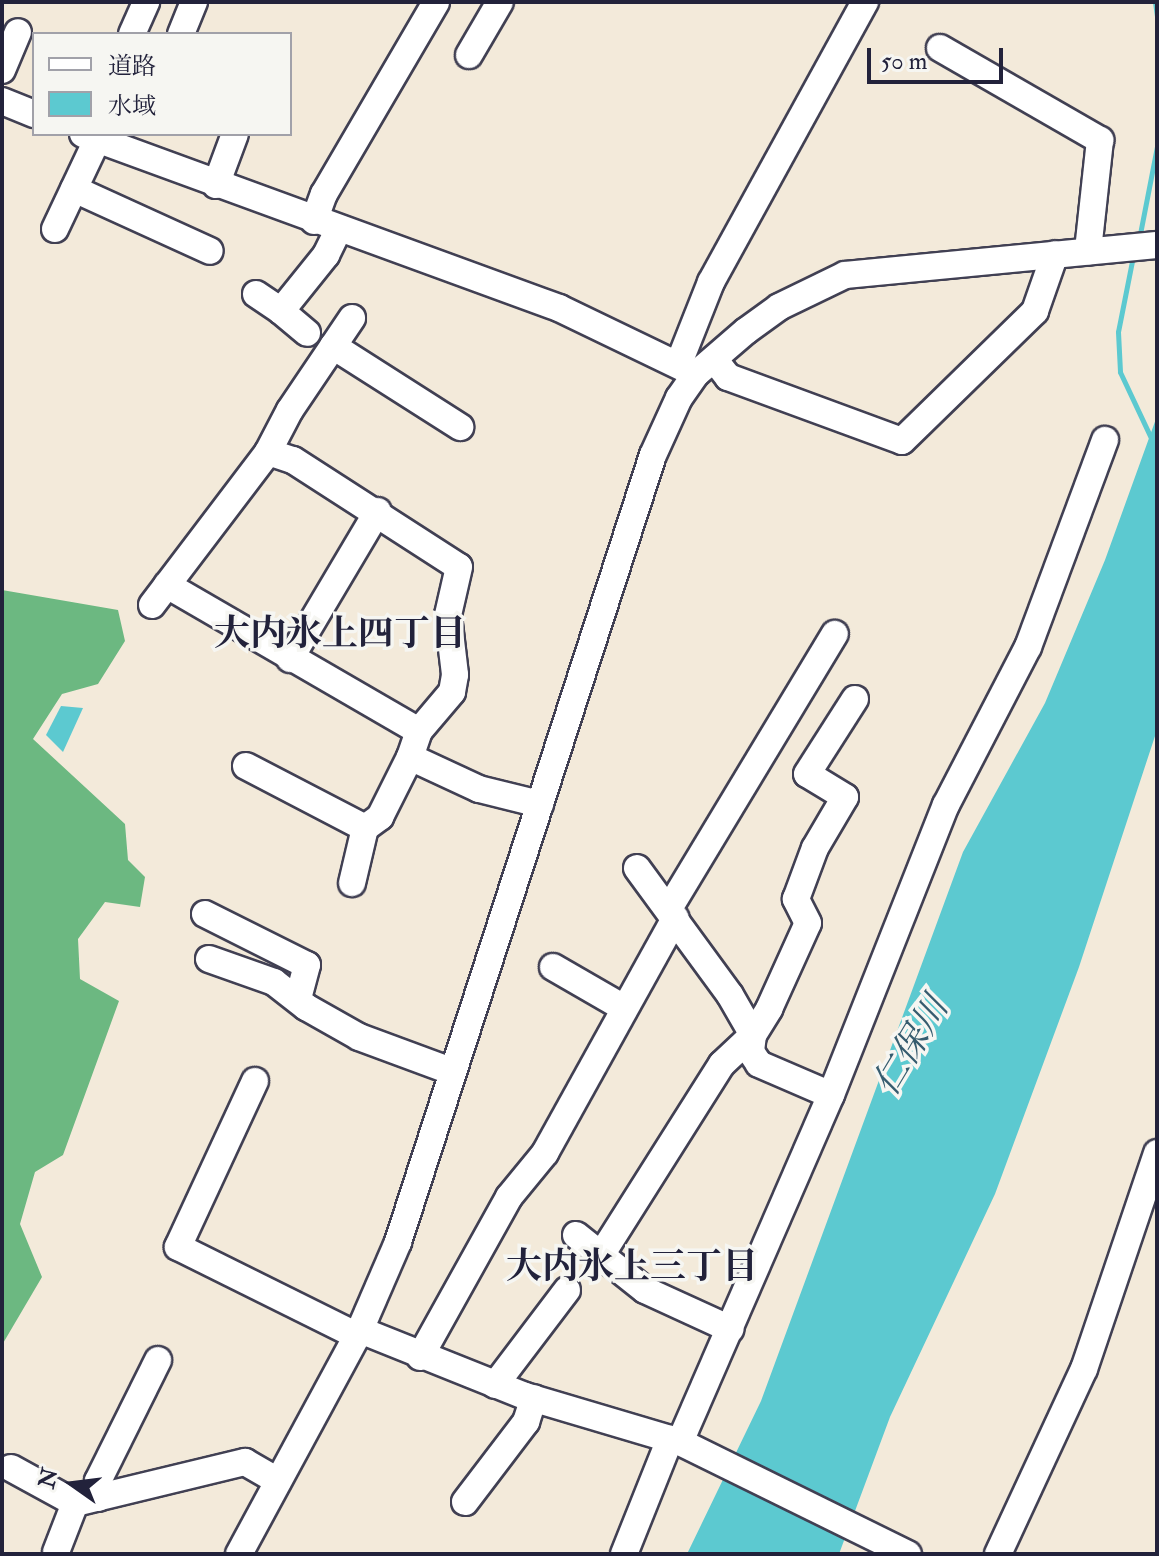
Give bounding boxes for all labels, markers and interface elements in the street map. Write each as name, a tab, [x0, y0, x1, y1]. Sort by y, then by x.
legend	[32, 32, 292, 136]
scale bar	[871, 32, 1007, 82]
text: 50 m	[881, 46, 927, 77]
text: 道路	[108, 51, 156, 82]
text: 水域	[108, 91, 156, 122]
district label: 大内氷上四丁目	[214, 612, 466, 656]
water label: 仁保川	[865, 989, 957, 1103]
district label: 大内氷上三丁目	[506, 1245, 758, 1289]
north arrow	[32, 1444, 112, 1524]
text: N	[33, 1465, 65, 1491]

